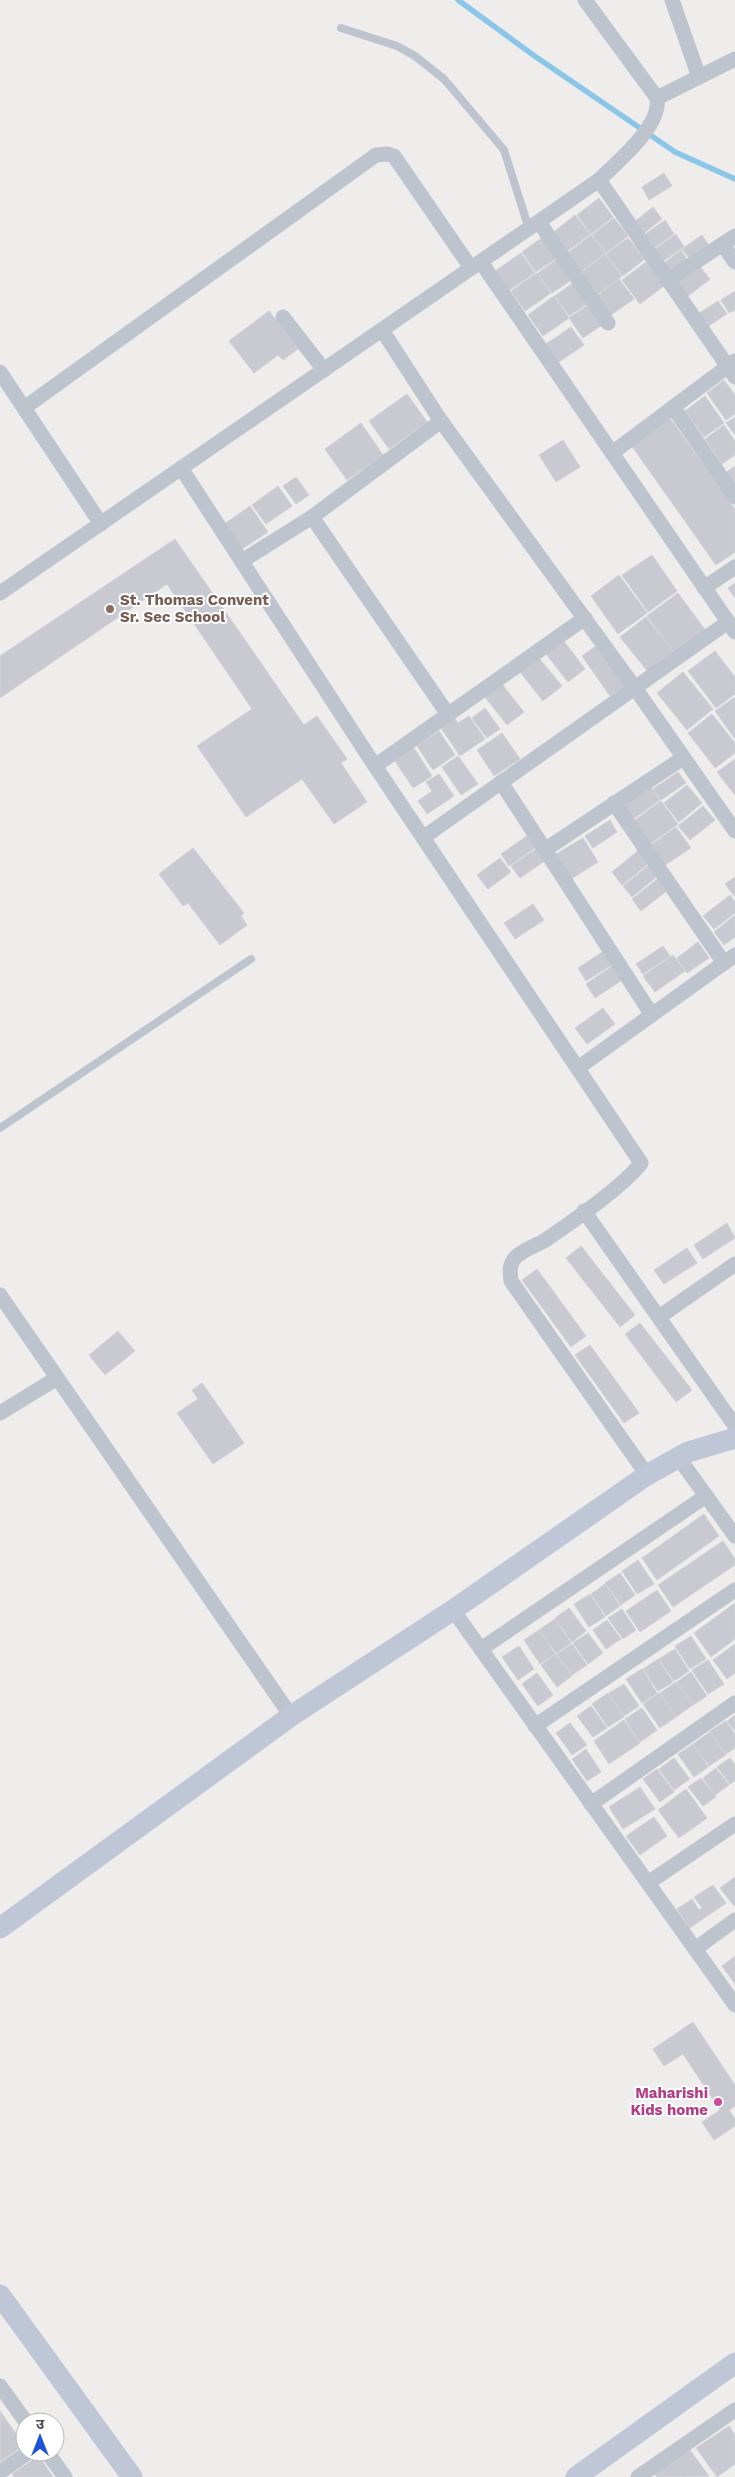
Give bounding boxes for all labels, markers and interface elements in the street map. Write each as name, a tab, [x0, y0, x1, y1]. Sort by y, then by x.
place label: St. Thomas Convent Sr. Sec School	[120, 591, 269, 626]
marker: St. Thomas Convent Sr. Sec School	[104, 603, 116, 615]
place label: Maharishi Kids home	[630, 2084, 708, 2119]
marker: Maharishi Kids home	[712, 2096, 724, 2108]
north arrow	[15, 2412, 65, 2462]
text: उ	[36, 2416, 45, 2432]

